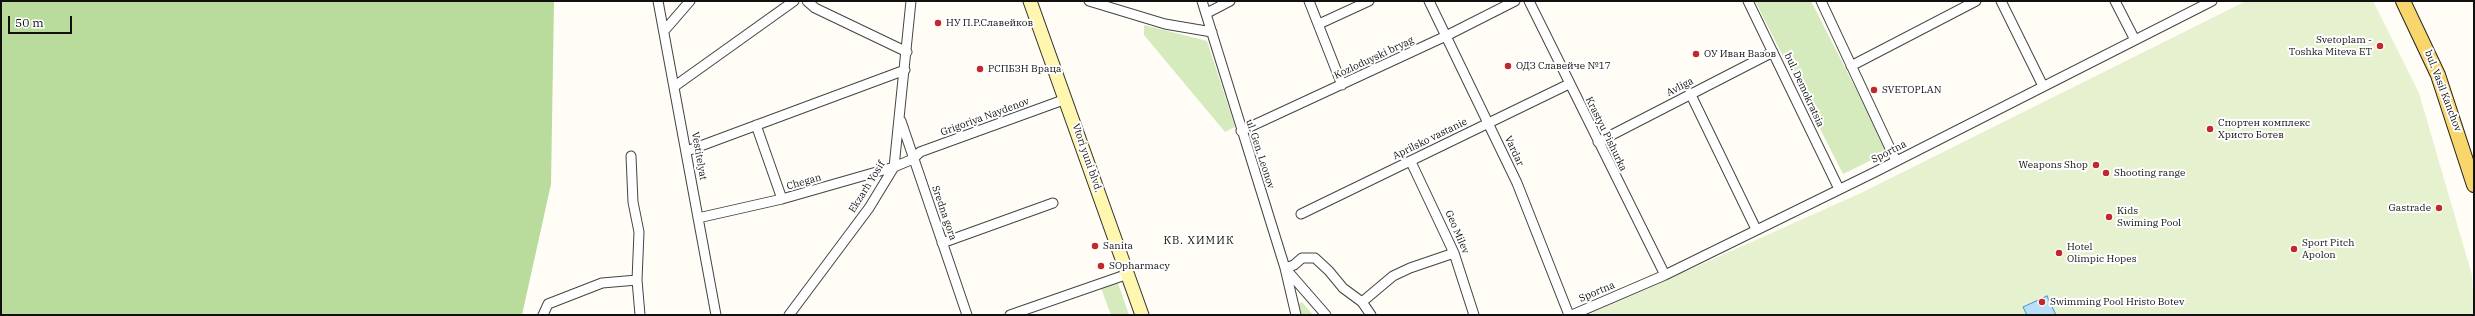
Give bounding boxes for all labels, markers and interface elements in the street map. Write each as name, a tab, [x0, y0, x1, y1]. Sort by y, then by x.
scale bar	[10, 8, 74, 34]
text: 50 m	[15, 15, 44, 30]
place label: НУ П.Р.Славейков	[946, 17, 1033, 29]
marker: НУ П.Р.Славейков	[933, 18, 943, 28]
street label: Kozloduyski bryag	[1332, 34, 1416, 82]
place label: Svetoplam - Toshka Miteva ET	[2289, 34, 2372, 58]
marker: Svetoplam - Toshka Miteva ET	[2375, 41, 2385, 51]
place label: ОУ Иван Вазов	[1704, 48, 1776, 60]
marker: ОУ Иван Вазов	[1691, 49, 1701, 59]
street label: bul. Vasil Kanchov	[2422, 49, 2464, 133]
street label: bul. Demokratsia	[1782, 51, 1826, 129]
place label: ОДЗ Славейче №17	[1516, 60, 1611, 72]
marker: ОДЗ Славейче №17	[1503, 61, 1513, 71]
place label: РСПБЗН Враца	[988, 63, 1061, 75]
marker: РСПБЗН Враца	[975, 64, 985, 74]
street label: Avliga	[1664, 75, 1696, 99]
place label: SVETOPLAN	[1882, 84, 1941, 96]
marker: SVETOPLAN	[1869, 85, 1879, 95]
street label: Grigoriya Naydenov	[939, 95, 1031, 139]
street label: Krastyu Pishurka	[1583, 95, 1629, 173]
street label: Aprilsko vastanie	[1391, 116, 1469, 162]
place label: Спортен комплекс Христо Ботев	[2218, 117, 2310, 140]
street label: ul. Gen. Leonov	[1243, 118, 1277, 190]
street label: Vtori yuni blvd.	[1070, 122, 1104, 194]
marker: Спортен комплекс Христо Ботев	[2205, 124, 2215, 134]
street label: Vestitelyat	[689, 131, 709, 181]
street label: Vardar	[1502, 134, 1526, 168]
street label: Sportna	[1870, 138, 1908, 166]
street label: Ekzarh Yosif	[846, 159, 888, 215]
place label: Weapons Shop	[2019, 159, 2088, 171]
marker: Weapons Shop	[2091, 160, 2101, 170]
place label: Shooting range	[2114, 167, 2185, 179]
marker: Shooting range	[2101, 168, 2111, 178]
street label: Chegan	[785, 171, 823, 193]
street label: Sredna gora	[929, 184, 959, 242]
place label: Gastrade	[2389, 202, 2431, 214]
marker: Gastrade	[2434, 203, 2444, 213]
place label: Kids Swiming Pool	[2117, 205, 2181, 228]
street label: Geo Milev	[1442, 208, 1472, 256]
marker: Kids Swiming Pool	[2104, 212, 2114, 222]
district label: КВ. ХИМИК	[1164, 234, 1234, 248]
place label: Sport Pitch Apolon	[2302, 237, 2354, 260]
place label: Sanita	[1103, 240, 1133, 252]
marker: Sanita	[1090, 241, 1100, 251]
place label: Hotel Olimpic Hopes	[2067, 241, 2137, 264]
marker: Sport Pitch Apolon	[2289, 244, 2299, 254]
marker: Hotel Olimpic Hopes	[2054, 248, 2064, 258]
place label: SOpharmacy	[1109, 260, 1170, 272]
marker: SOpharmacy	[1096, 261, 1106, 271]
street label: Sportna	[1577, 279, 1617, 305]
place label: Swimming Pool Hristo Botev	[2050, 296, 2184, 308]
marker: Swimming Pool Hristo Botev	[2037, 297, 2047, 307]

